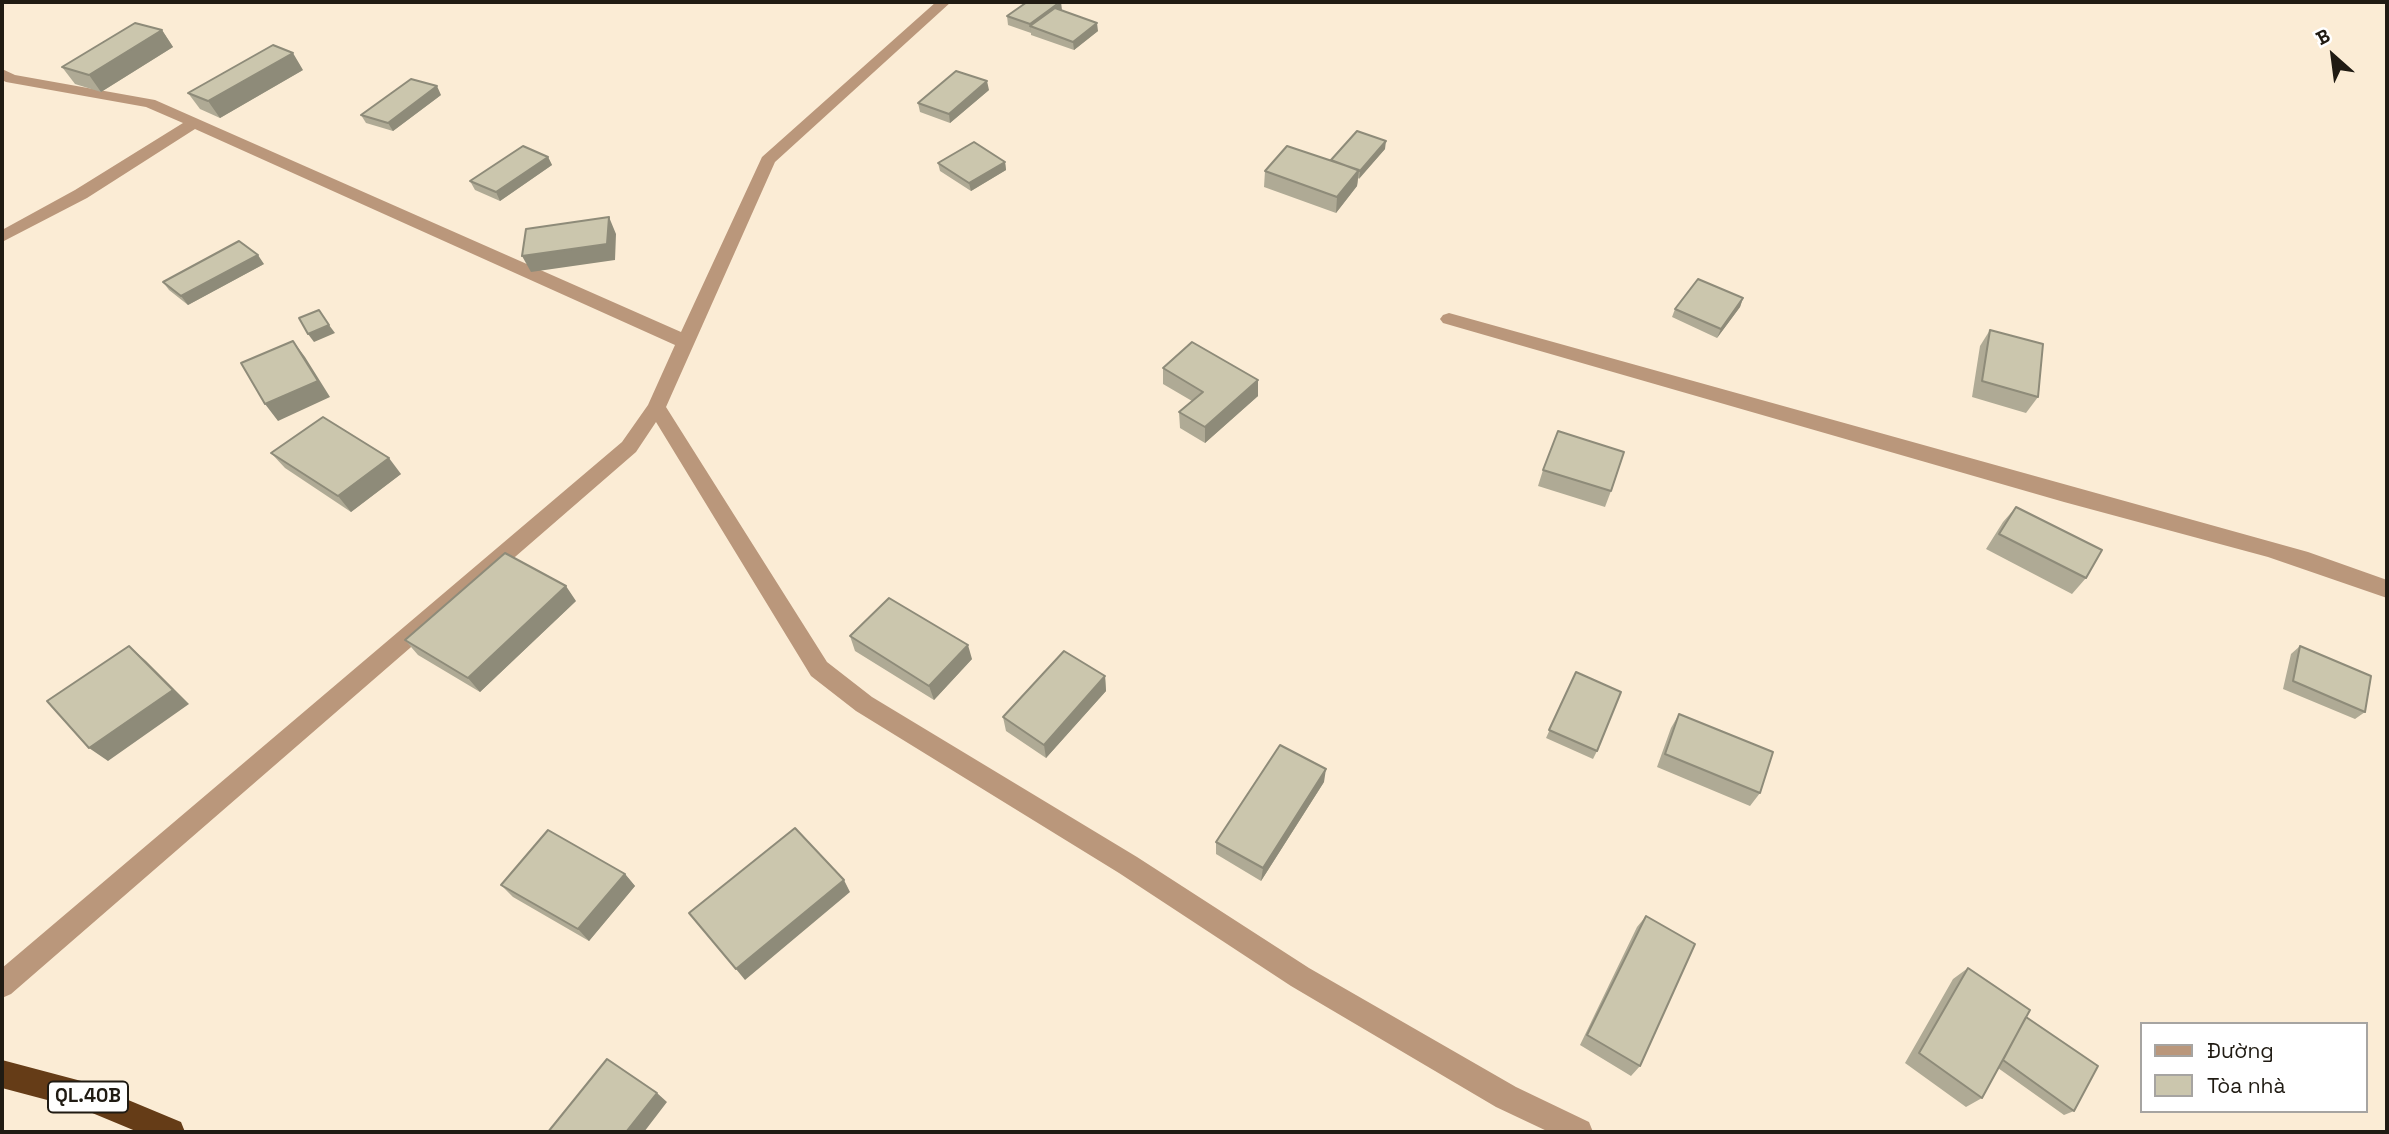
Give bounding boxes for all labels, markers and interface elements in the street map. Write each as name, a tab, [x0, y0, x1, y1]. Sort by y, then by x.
north arrow	[2298, 21, 2368, 91]
text: B	[2311, 23, 2334, 51]
legend	[2140, 1022, 2368, 1113]
text: Đường	[2207, 1037, 2274, 1064]
text: Tòa nhà	[2207, 1072, 2286, 1099]
road number: QL.40B	[48, 1082, 128, 1112]

